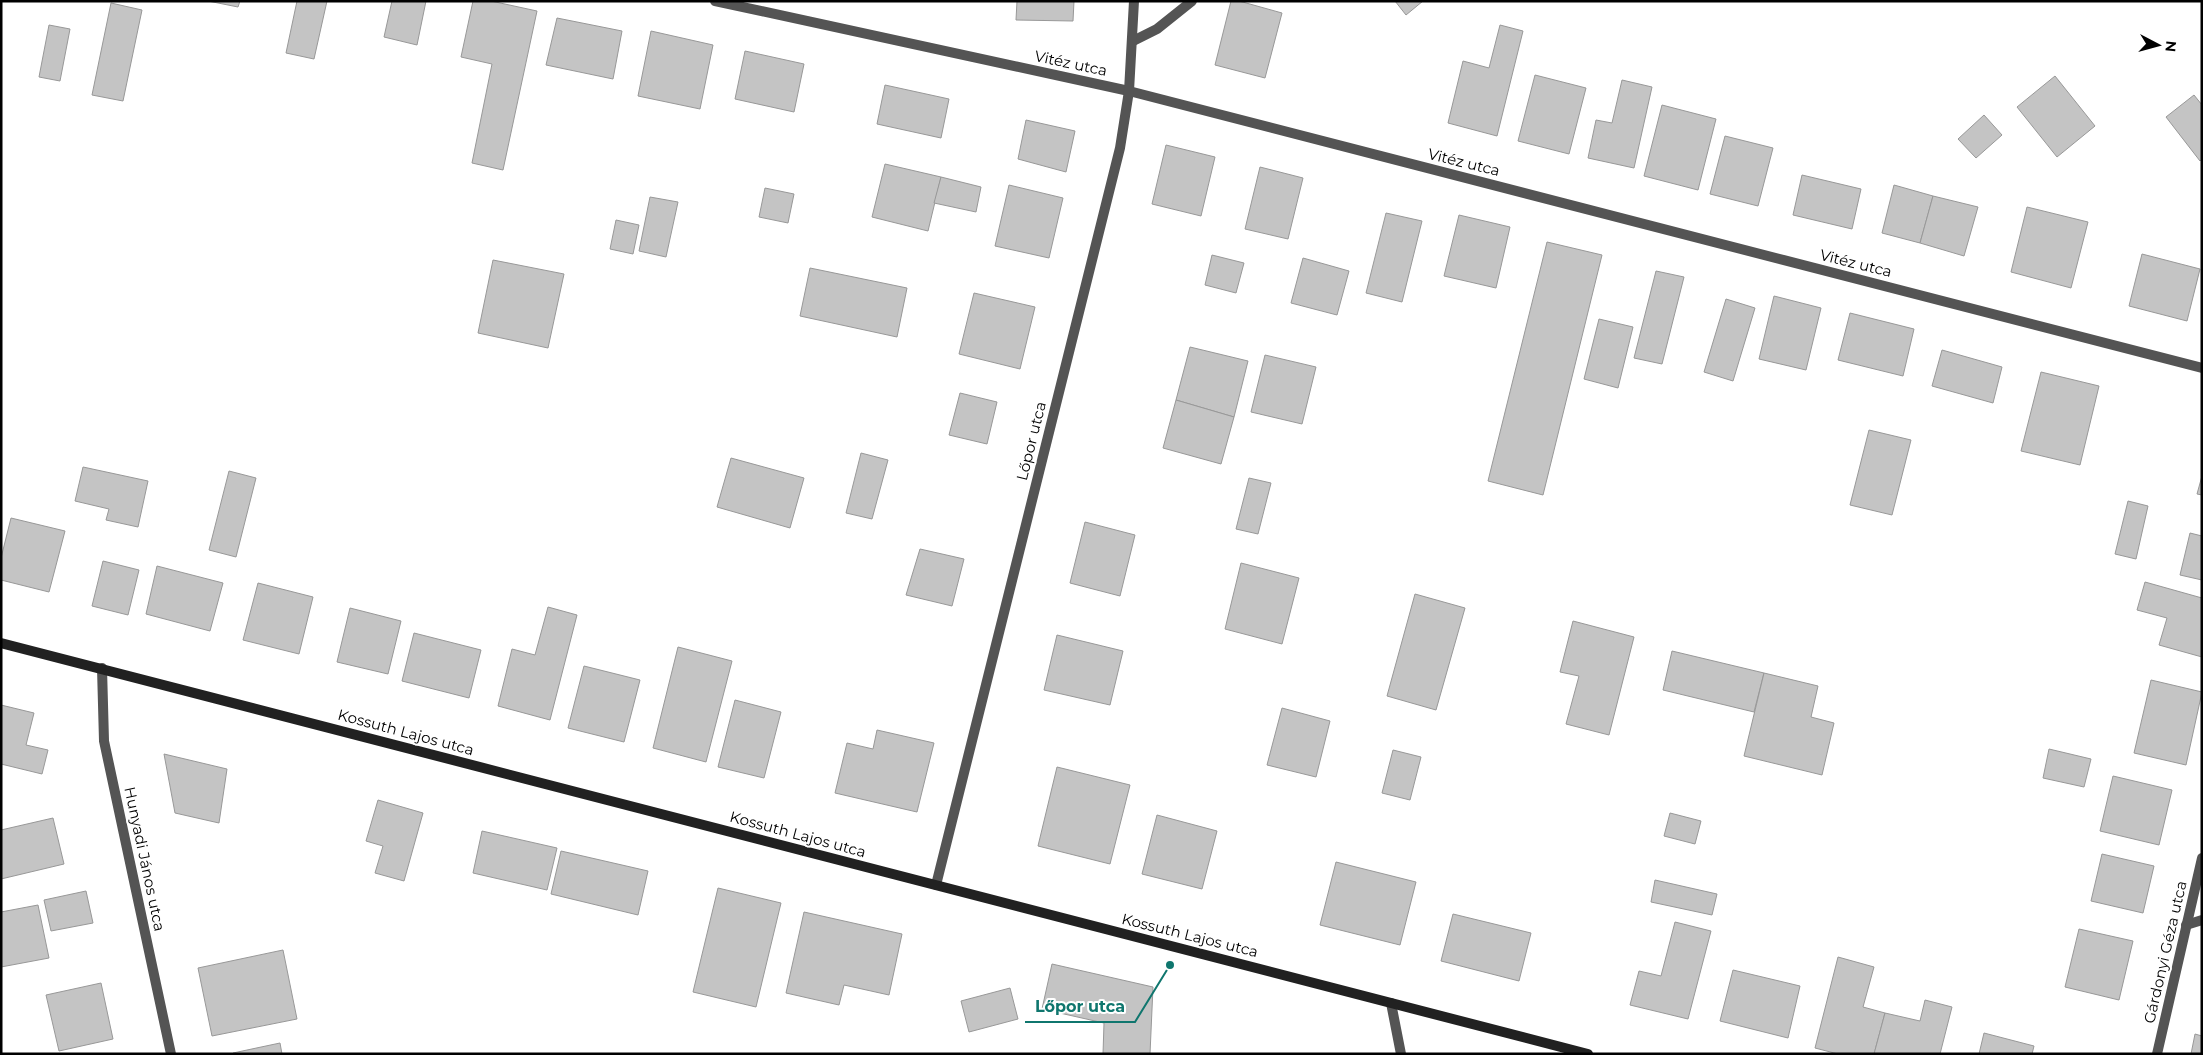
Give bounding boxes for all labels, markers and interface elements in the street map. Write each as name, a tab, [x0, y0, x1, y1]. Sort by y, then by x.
north arrow	[2133, 20, 2183, 70]
text: N	[2161, 40, 2180, 53]
street label: Vitéz utca	[1033, 46, 1109, 80]
street label: Vitéz utca	[1426, 144, 1502, 180]
street label: Vitéz utca	[1818, 245, 1894, 281]
street label: Lőpor utca	[1012, 399, 1050, 483]
street label: Kossuth Lajos utca	[336, 705, 476, 759]
street label: Hunyadi János utca	[120, 785, 170, 933]
street label: Kossuth Lajos utca	[728, 807, 868, 861]
street label: Gárdonyi Géza utca	[2139, 879, 2191, 1025]
street label: Kossuth Lajos utca	[1120, 909, 1260, 961]
callout: Lőpor utca	[1025, 991, 1135, 1022]
text: Lőpor utca	[1035, 997, 1125, 1016]

